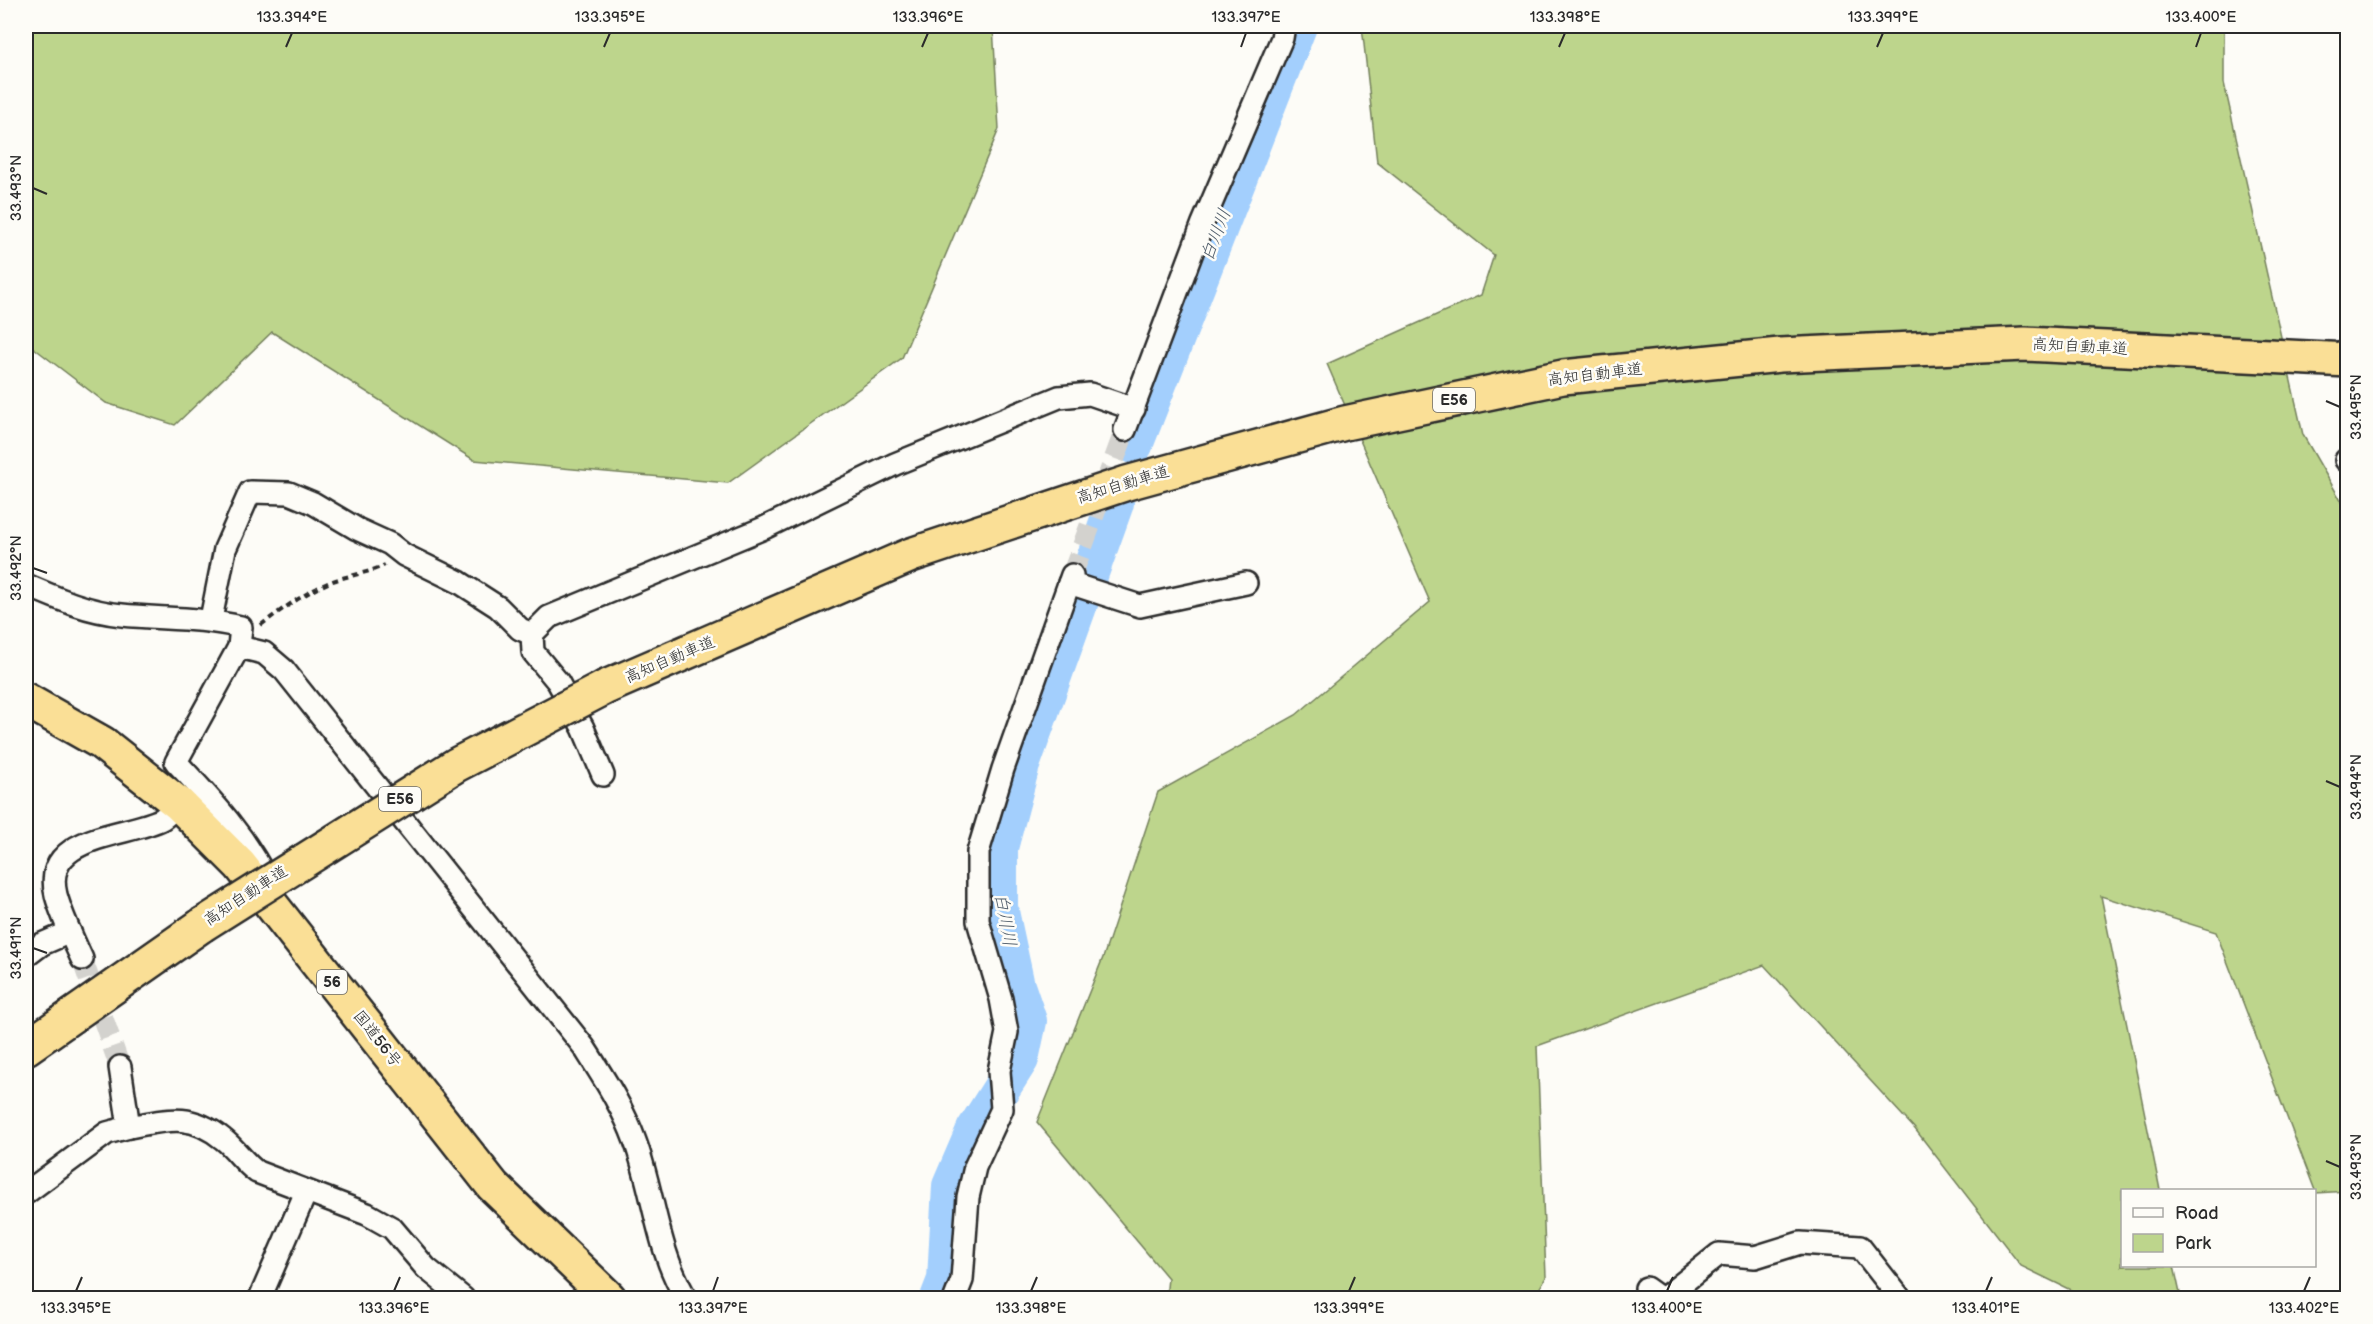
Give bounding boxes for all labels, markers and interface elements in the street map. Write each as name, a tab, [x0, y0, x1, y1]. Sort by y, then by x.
text: 133.394°E	[257, 8, 327, 27]
text: 133.395°E	[575, 8, 645, 27]
text: 133.396°E	[893, 8, 963, 27]
text: 133.397°E	[1211, 8, 1281, 27]
text: 133.398°E	[1530, 8, 1600, 27]
text: 133.399°E	[1848, 8, 1918, 27]
text: 133.400°E	[2166, 8, 2236, 27]
text: 33.493°N	[7, 155, 26, 221]
water label: 白川川	[1197, 206, 1235, 264]
street label: 高知自動車道	[2032, 335, 2128, 359]
street label: 高知自動車道	[1546, 360, 1644, 390]
text: 33.495°N	[2347, 374, 2366, 440]
road number: E56	[1433, 388, 1475, 412]
street label: 高知自動車道	[1074, 462, 1172, 508]
text: 33.492°N	[7, 535, 26, 601]
street label: 高知自動車道	[622, 632, 718, 688]
text: 33.494°N	[2347, 754, 2366, 820]
road number: E56	[379, 787, 421, 811]
street label: 高知自動車道	[201, 862, 291, 930]
water label: 白川川	[990, 892, 1020, 948]
text: 33.491°N	[7, 916, 26, 980]
road number: 56	[317, 970, 347, 994]
street label: 国道56号	[349, 1007, 405, 1071]
text: 33.493°N	[2347, 1134, 2366, 1200]
legend	[2121, 1189, 2316, 1267]
text: Road	[2175, 1203, 2219, 1224]
text: Park	[2175, 1233, 2211, 1254]
text: 133.395°E	[41, 1299, 111, 1318]
text: 133.396°E	[359, 1299, 429, 1318]
text: 133.397°E	[678, 1299, 748, 1318]
text: 133.398°E	[996, 1299, 1066, 1318]
text: 133.399°E	[1314, 1299, 1384, 1318]
text: 133.400°E	[1632, 1299, 1702, 1318]
text: 133.401°E	[1952, 1299, 2020, 1318]
text: 133.402°E	[2269, 1299, 2339, 1318]

